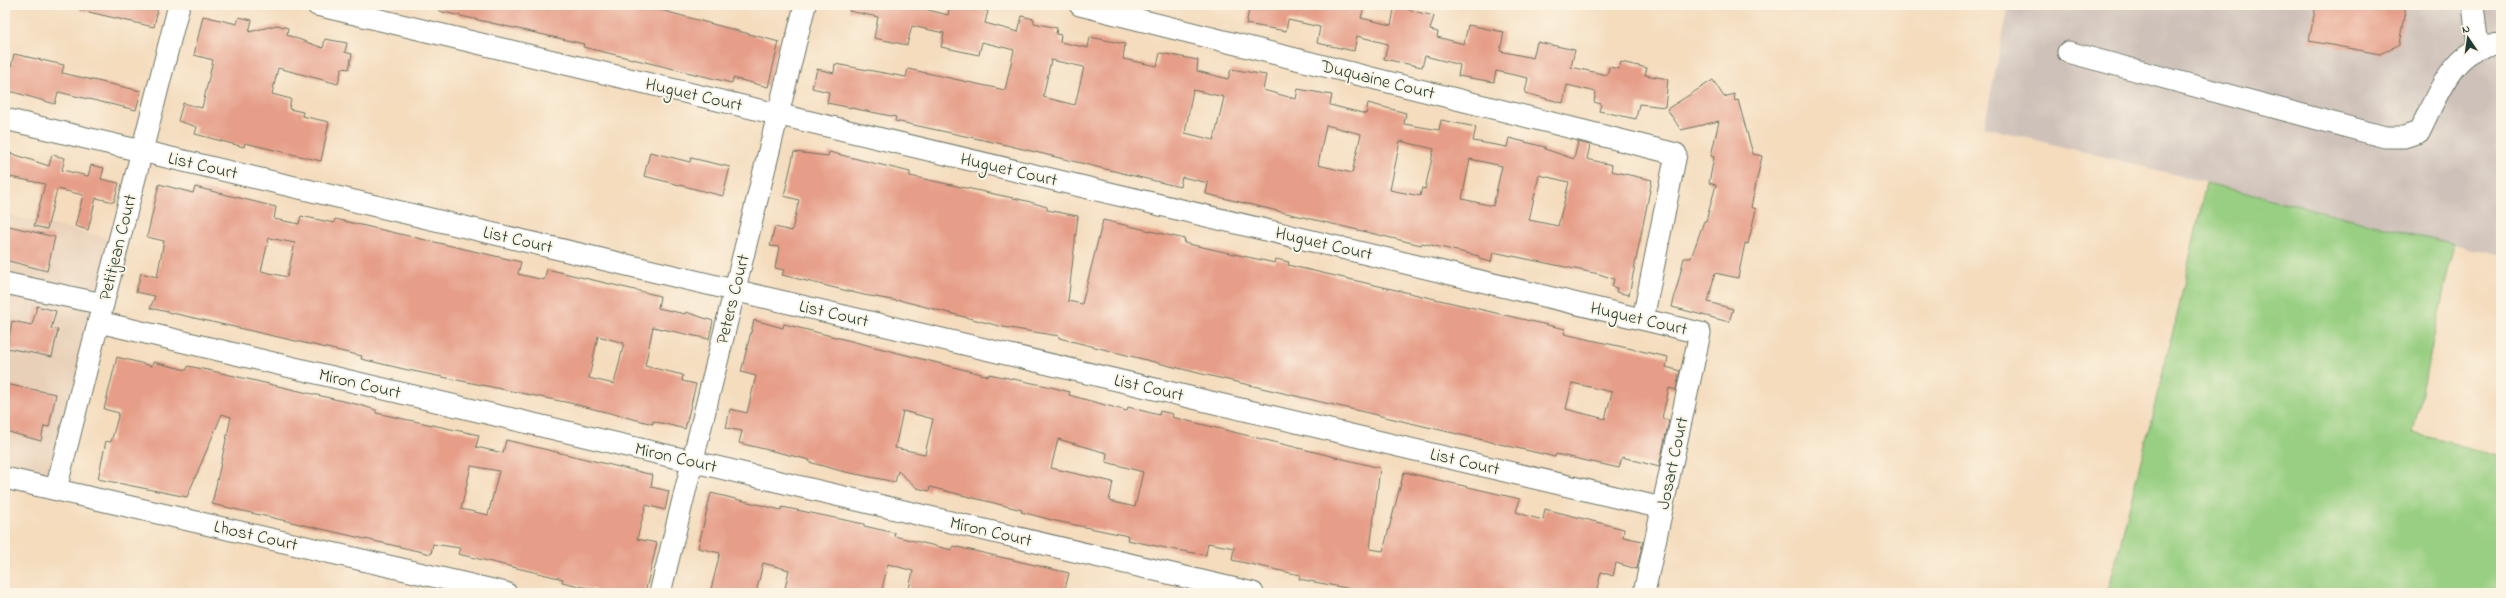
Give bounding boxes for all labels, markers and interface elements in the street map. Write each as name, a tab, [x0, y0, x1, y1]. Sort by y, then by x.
north arrow	[2448, 18, 2488, 58]
text: N	[2461, 21, 2471, 38]
street label: Duquaine Court	[1317, 54, 1437, 108]
street label: Huguet Court	[642, 72, 745, 121]
street label: List Court	[165, 146, 240, 188]
street label: Huguet Court	[957, 147, 1060, 196]
street label: Petitjean Court	[93, 192, 145, 303]
street label: List Court	[480, 220, 555, 262]
street label: Huguet Court	[1272, 221, 1375, 270]
street label: Peters Court	[710, 252, 758, 347]
street label: List Court	[796, 294, 871, 336]
street label: Huguet Court	[1587, 296, 1690, 345]
street label: Miron Court	[316, 363, 403, 407]
street label: List Court	[1111, 368, 1186, 410]
street label: Josart Court	[1651, 415, 1696, 512]
street label: Miron Court	[632, 437, 719, 481]
street label: List Court	[1427, 442, 1502, 484]
street label: Miron Court	[947, 511, 1034, 555]
street label: Lhost Court	[211, 515, 300, 559]

